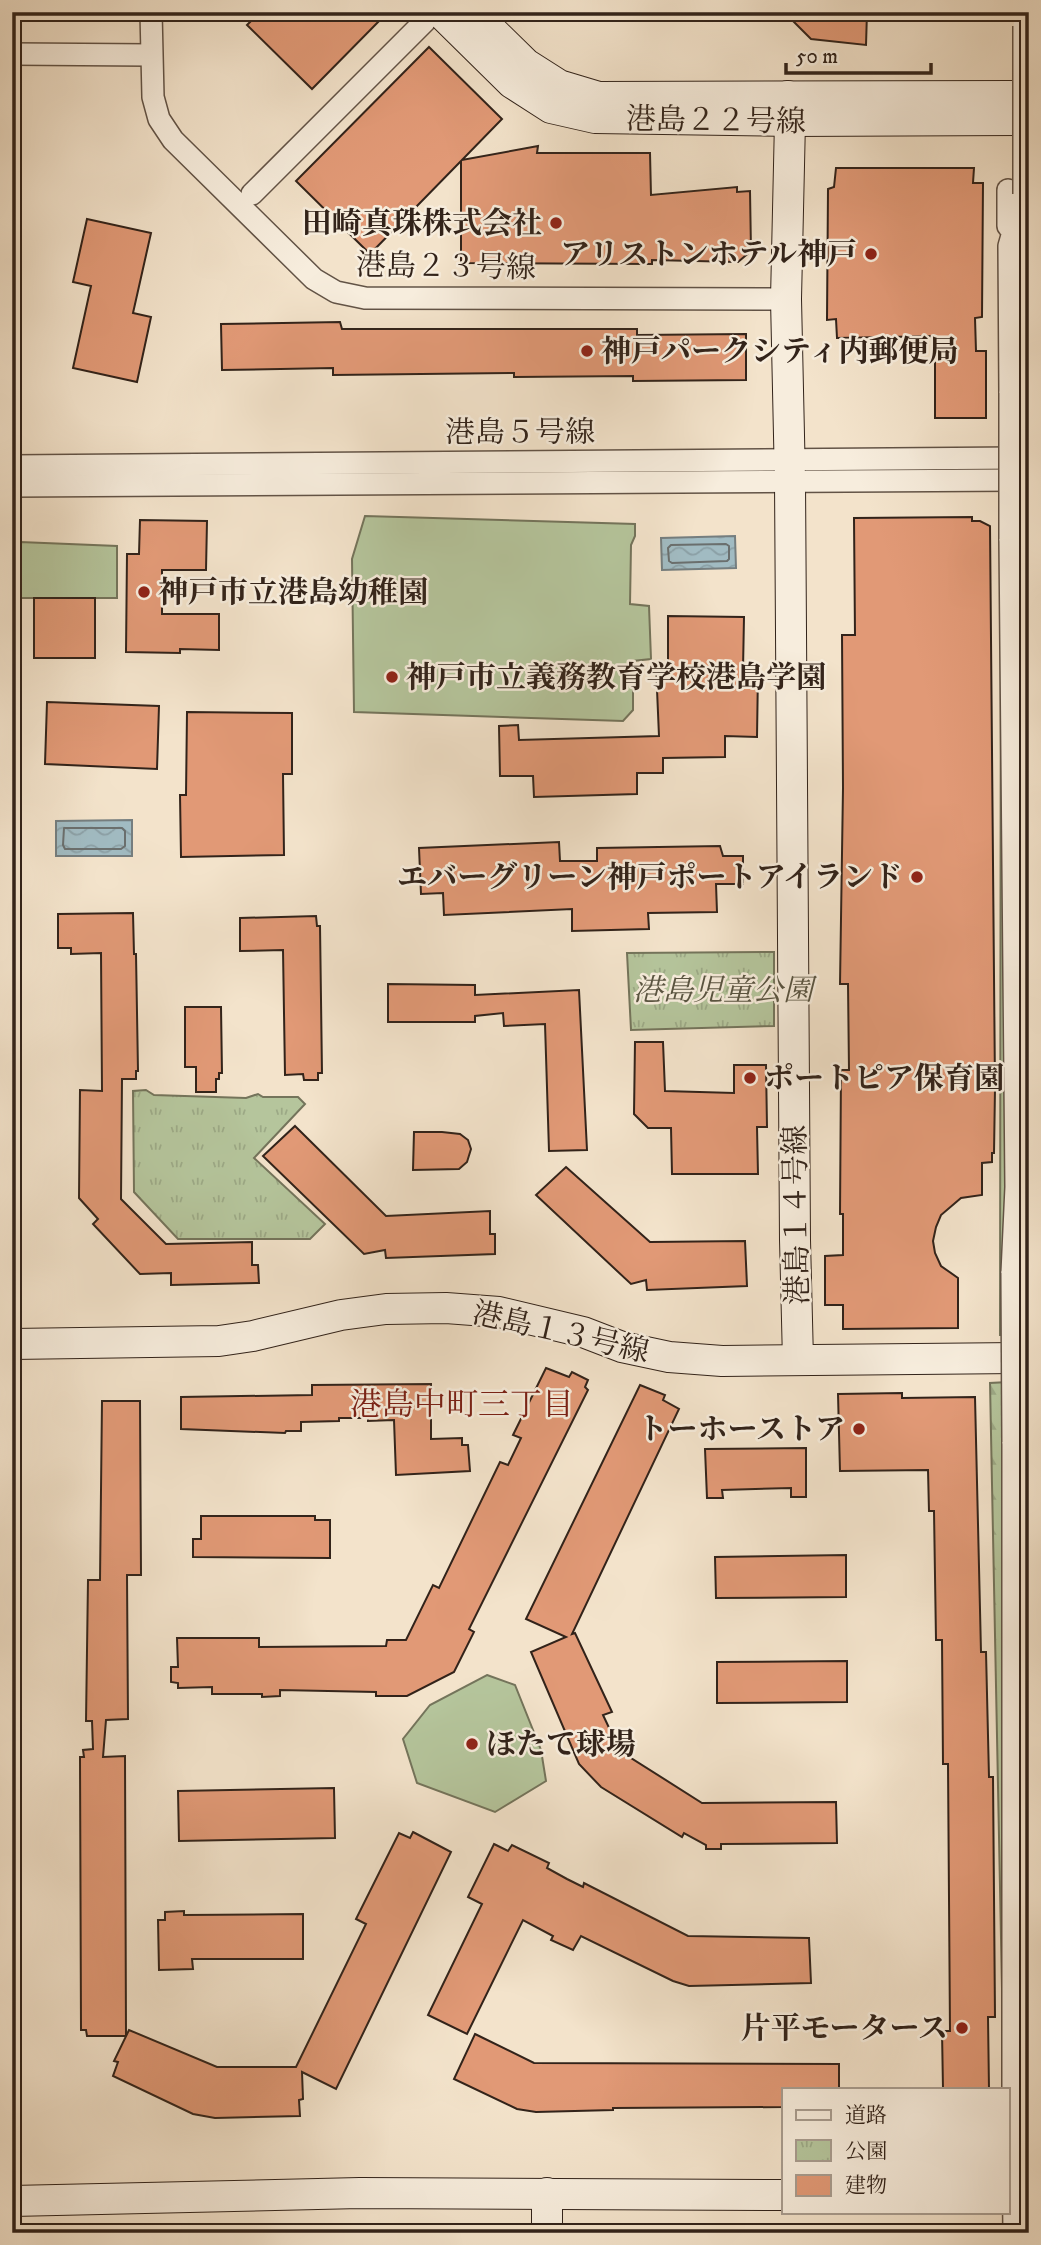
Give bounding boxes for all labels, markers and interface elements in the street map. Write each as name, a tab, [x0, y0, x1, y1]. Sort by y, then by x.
scale bar	[786, 32, 931, 76]
text: 50 m	[796, 44, 838, 70]
street label: 港島２２号線	[626, 101, 806, 142]
place label: 田崎真珠株式会社	[302, 206, 542, 243]
marker: 田崎真珠株式会社	[548, 215, 564, 231]
place label: アリストンホテル神戸	[560, 237, 857, 274]
marker: アリストンホテル神戸	[863, 246, 879, 262]
street label: 港島２３号線	[356, 247, 536, 288]
place label: 神戸パークシティ内郵便局	[601, 334, 959, 371]
marker: 神戸パークシティ内郵便局	[579, 343, 595, 359]
street label: 港島５号線	[445, 415, 595, 452]
place label: 神戸市立港島幼稚園	[158, 575, 428, 612]
marker: 神戸市立港島幼稚園	[136, 584, 152, 600]
place label: 神戸市立義務教育学校港島学園	[406, 660, 826, 697]
marker: 神戸市立義務教育学校港島学園	[384, 669, 400, 685]
place label: エバーグリーン神戸ポートアイランド	[397, 860, 903, 897]
marker: エバーグリーン神戸ポートアイランド	[909, 869, 925, 885]
park label: 港島児童公園	[633, 973, 818, 1010]
place label: ポートピア保育園	[764, 1061, 1004, 1098]
marker: ポートピア保育園	[742, 1070, 758, 1086]
street label: 港島１４号線	[777, 1125, 818, 1305]
street label: 港島１３号線	[469, 1295, 653, 1372]
district label: 港島中町三丁目	[350, 1386, 574, 1426]
place label: トーホーストア	[637, 1412, 845, 1449]
marker: トーホーストア	[851, 1421, 867, 1437]
place label: ほたて球場	[486, 1727, 636, 1764]
marker: ほたて球場	[464, 1736, 480, 1752]
place label: 片平モータース	[741, 2011, 948, 2048]
marker: 片平モータース	[954, 2020, 970, 2036]
legend	[782, 2088, 1010, 2214]
text: 道路	[845, 2103, 887, 2129]
text: 公園	[845, 2139, 887, 2165]
text: 建物	[845, 2173, 887, 2199]

